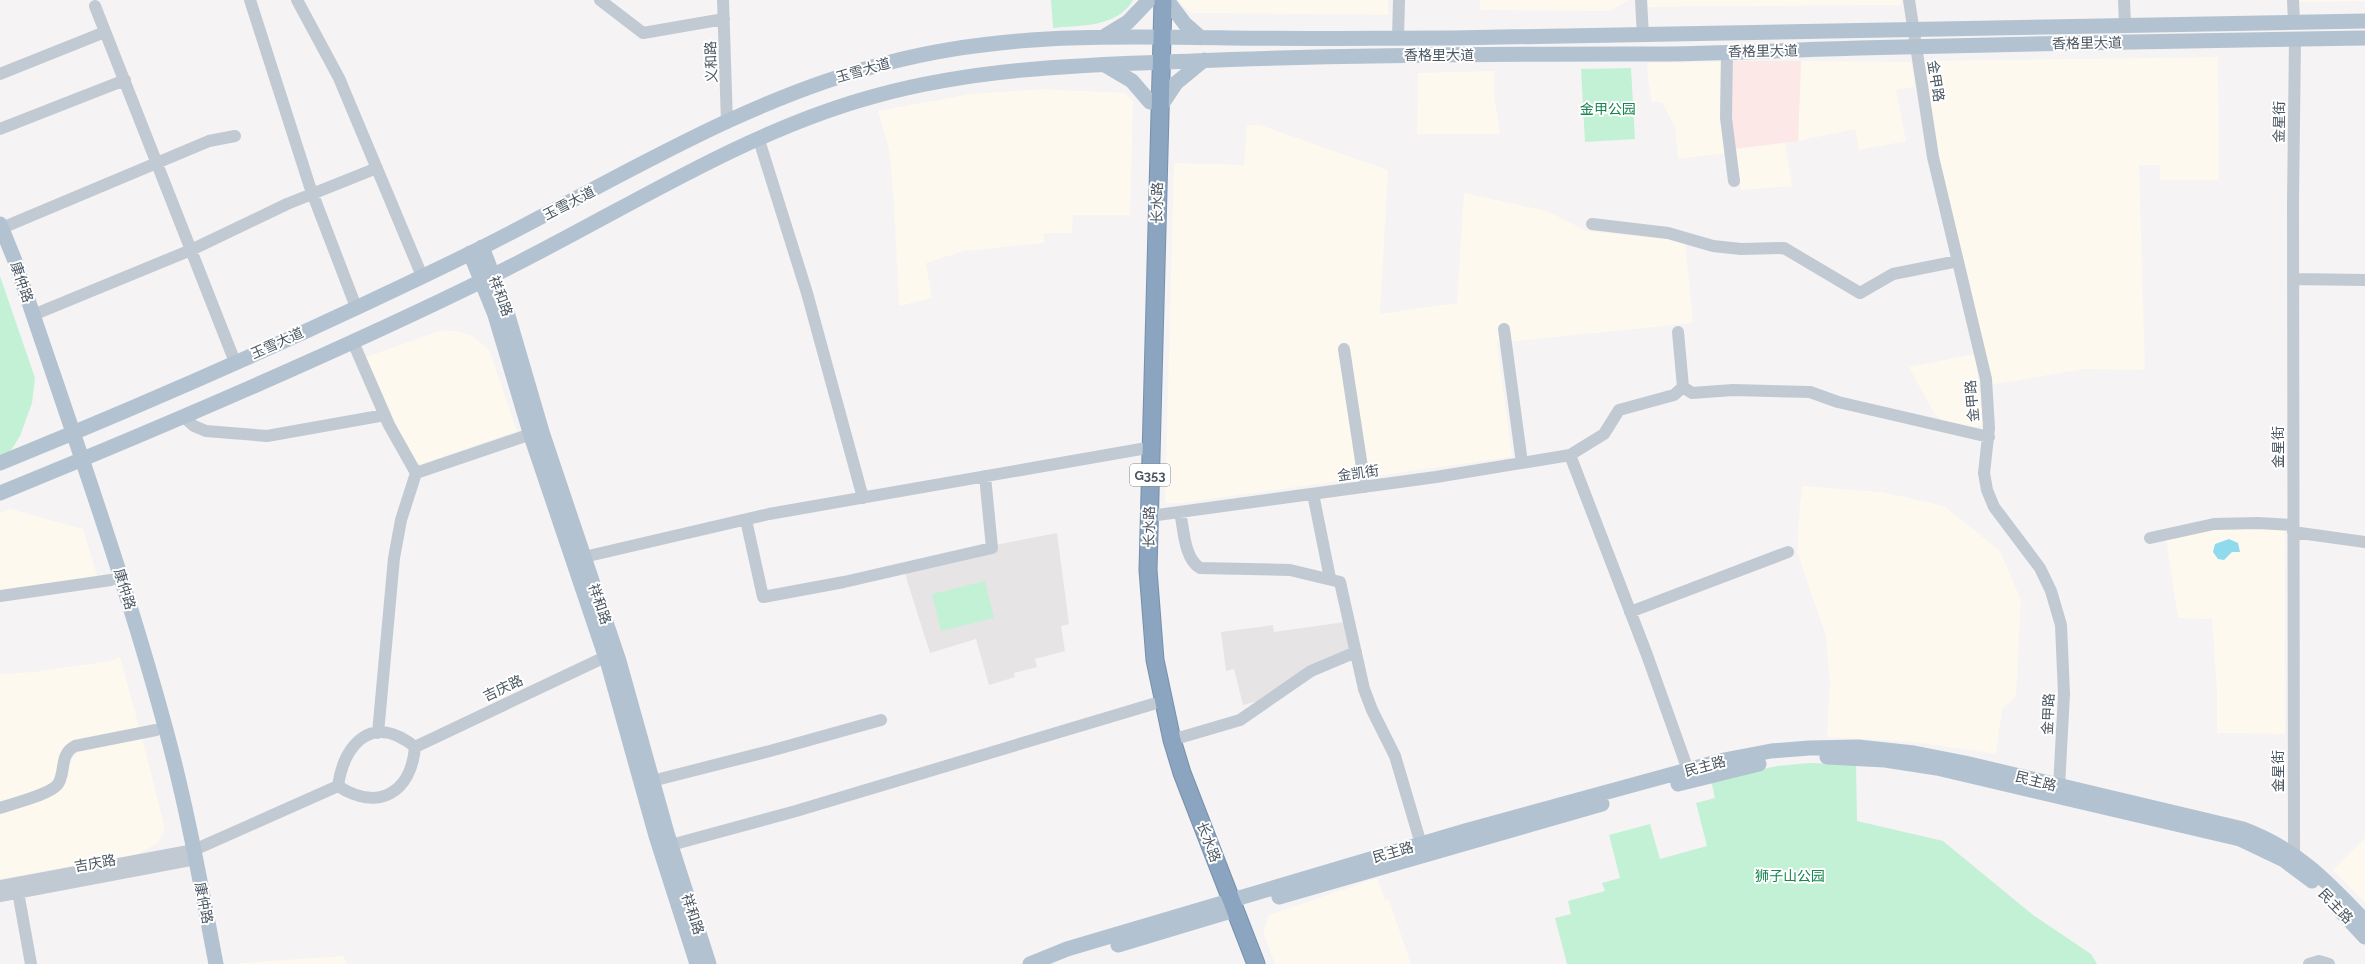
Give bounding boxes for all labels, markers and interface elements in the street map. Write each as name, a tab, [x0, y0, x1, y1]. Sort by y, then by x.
street label: 香格里大道	[2052, 34, 2122, 52]
street label: 义和路	[702, 41, 720, 83]
street label: 香格里大道	[1728, 42, 1798, 60]
street label: 香格里大道	[1404, 47, 1474, 63]
street label: 玉雪大道	[834, 55, 892, 85]
street label: 金甲路	[1925, 59, 1947, 103]
park label: 金甲公园	[1580, 101, 1636, 117]
street label: 金星街	[2271, 101, 2287, 143]
street label: 长水路	[1149, 182, 1165, 224]
street label: 玉雪大道	[540, 183, 598, 223]
street label: 康仲路	[8, 260, 36, 304]
street label: 祥和路	[486, 274, 516, 318]
street label: 玉雪大道	[248, 324, 306, 362]
street label: 金甲路	[1962, 379, 1982, 423]
street label: 金星街	[2270, 426, 2286, 468]
street label: 金凯街	[1336, 462, 1380, 484]
road number: G353	[1130, 464, 1170, 486]
street label: 长水路	[1141, 506, 1157, 548]
street label: 康仲路	[111, 567, 139, 611]
street label: 祥和路	[586, 582, 614, 626]
street label: 吉庆路	[481, 672, 525, 704]
street label: 金甲路	[2039, 693, 2057, 735]
street label: 金星街	[2270, 750, 2286, 792]
street label: 民主路	[1683, 753, 1727, 779]
street label: 民主路	[2014, 768, 2058, 794]
street label: 长水路	[1194, 820, 1224, 864]
street label: 民主路	[1371, 839, 1415, 865]
street label: 吉庆路	[73, 851, 117, 875]
park label: 狮子山公园	[1755, 868, 1825, 884]
street label: 康仲路	[192, 881, 216, 925]
street label: 民主路	[2316, 885, 2356, 927]
street label: 祥和路	[679, 892, 707, 936]

